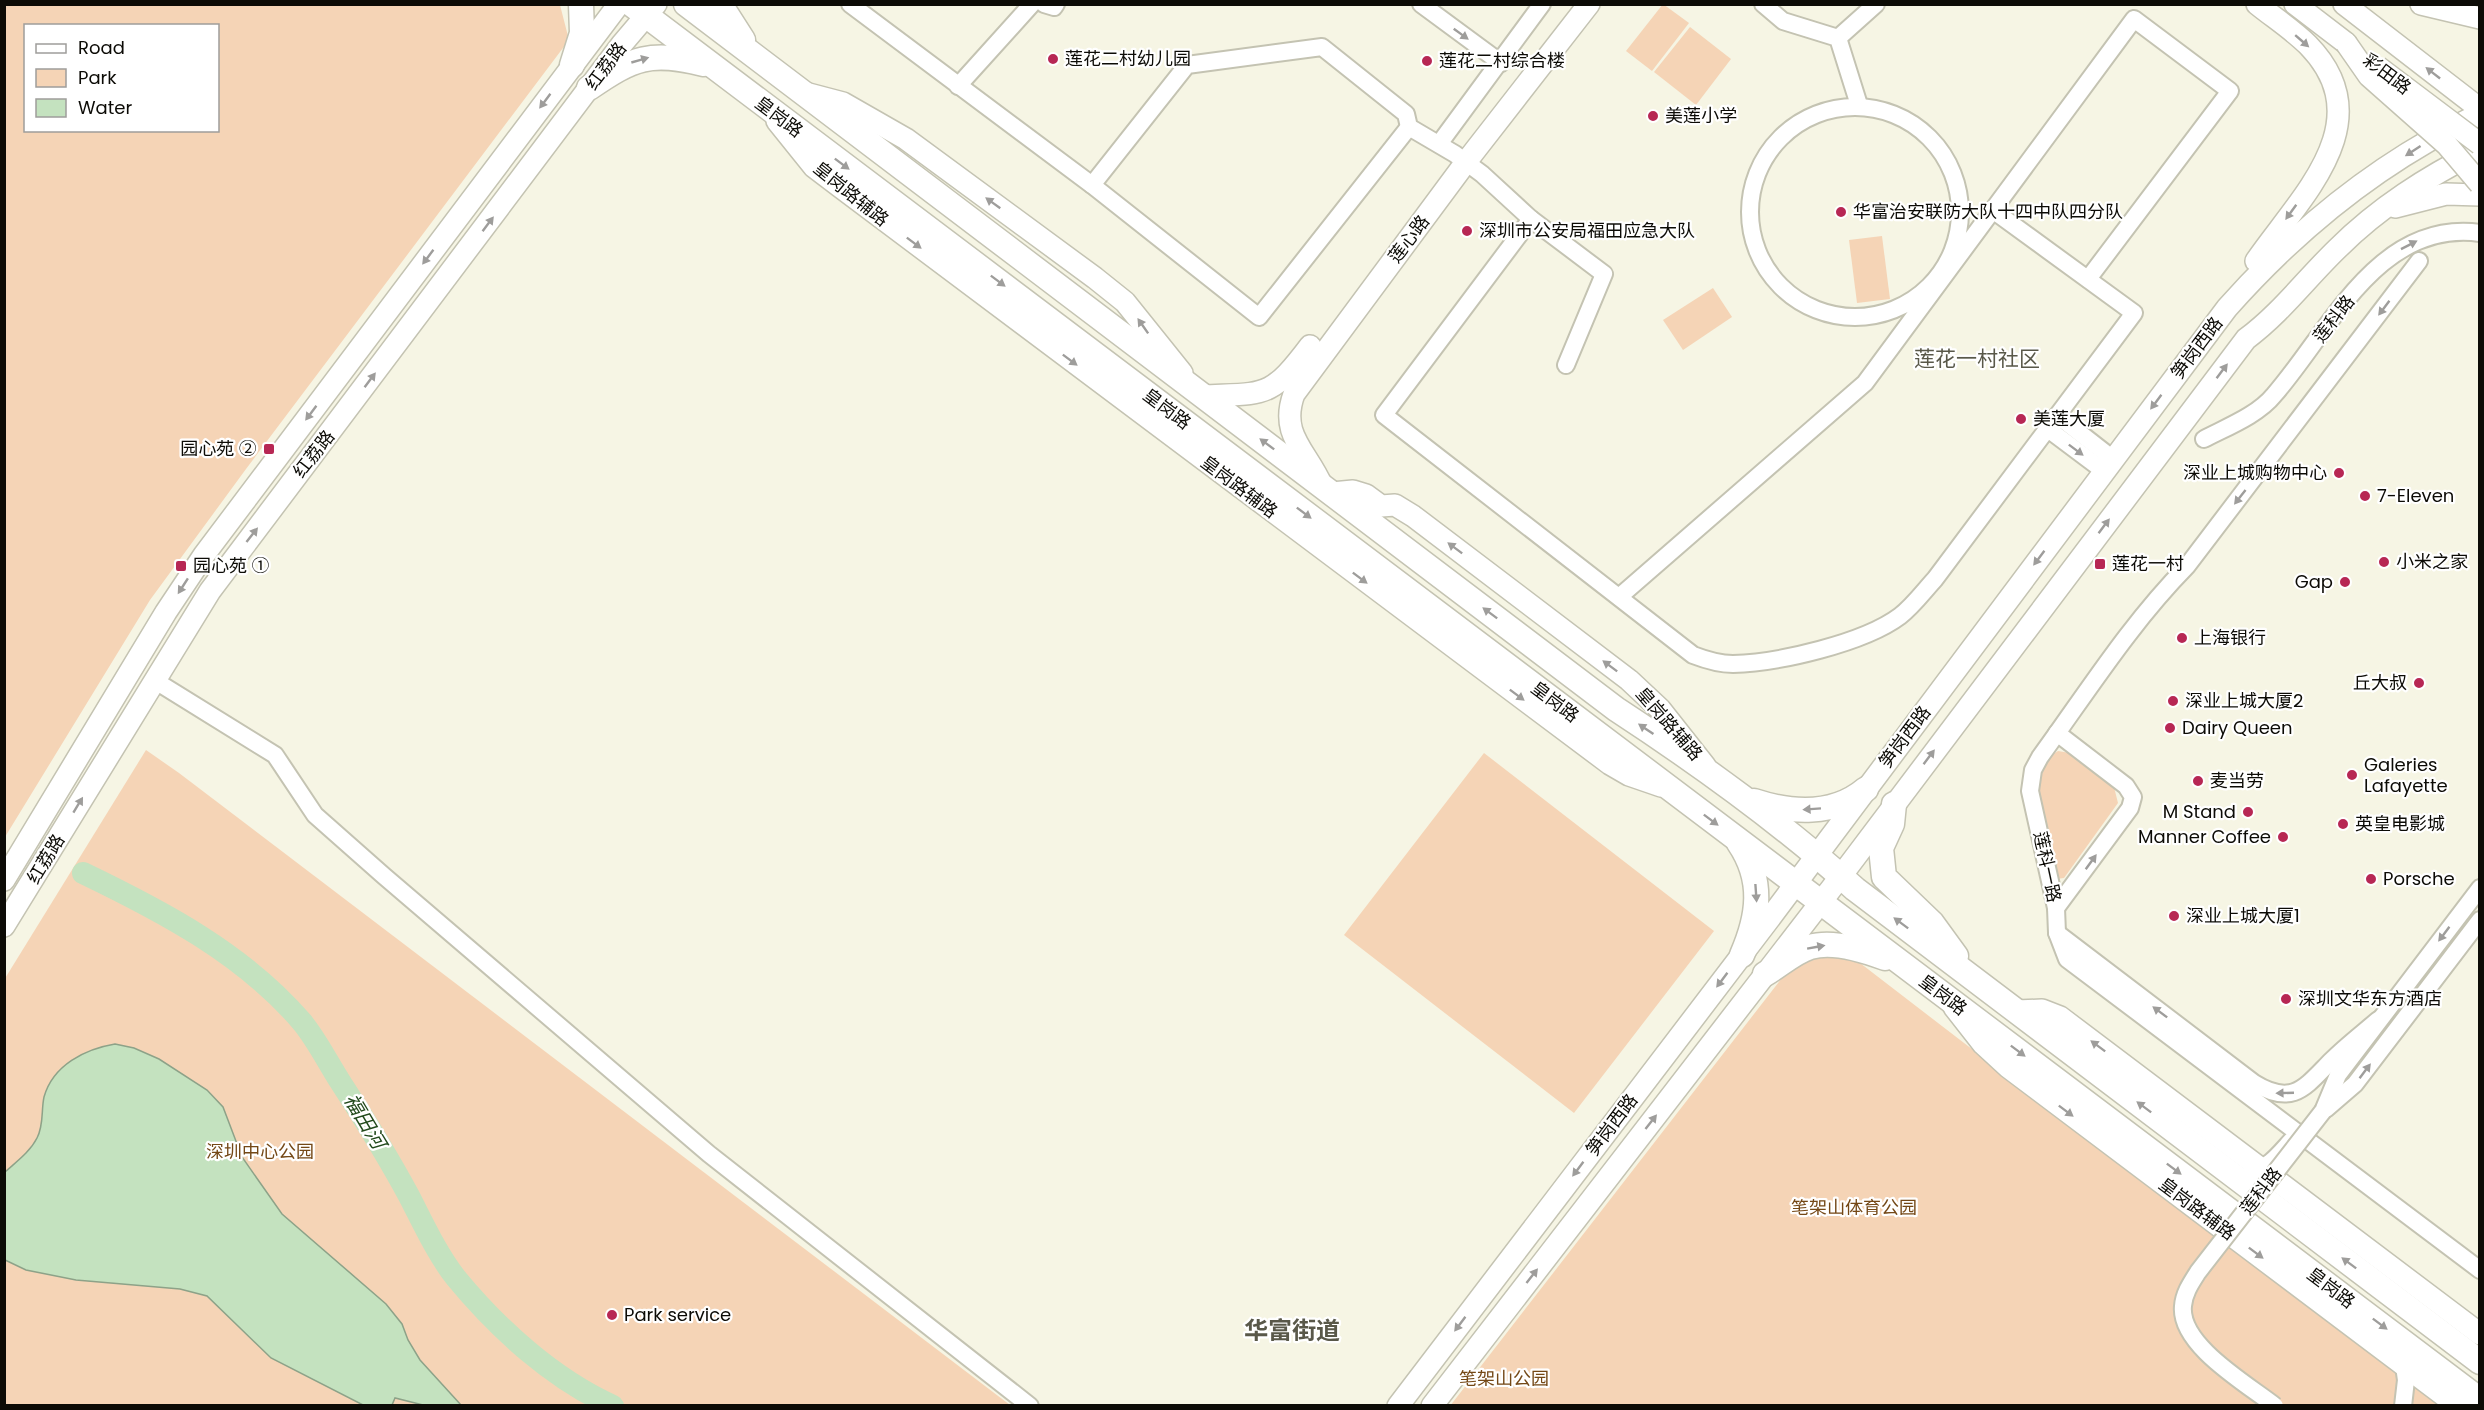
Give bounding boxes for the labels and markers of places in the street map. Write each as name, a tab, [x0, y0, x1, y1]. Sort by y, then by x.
place label: 莲花二村幼儿园	[1065, 46, 1191, 71]
place label: 莲花二村综合楼	[1439, 48, 1565, 73]
marker: 莲花二村幼儿园	[1046, 52, 1060, 66]
marker: 莲花二村综合楼	[1420, 54, 1434, 68]
place label: 美莲小学	[1665, 103, 1737, 128]
marker: 美莲小学	[1646, 109, 1660, 123]
place label: 华富治安联防大队十四中队四分队	[1853, 199, 2123, 224]
marker: 华富治安联防大队十四中队四分队	[1834, 205, 1848, 219]
place label: 深圳市公安局福田应急大队	[1479, 218, 1695, 243]
marker: 深圳市公安局福田应急大队	[1460, 224, 1474, 238]
place label: 美莲大厦	[2033, 406, 2105, 431]
marker: 美莲大厦	[2014, 412, 2028, 426]
place label: 园心苑 ②	[180, 436, 257, 461]
marker: 园心苑 ②	[262, 442, 276, 456]
place label: 深业上城购物中心	[2183, 460, 2327, 485]
marker: 深业上城购物中心	[2332, 466, 2346, 480]
place label: 7-Eleven	[2377, 483, 2454, 508]
marker: 7-Eleven	[2358, 489, 2372, 503]
place label: 小米之家	[2396, 549, 2468, 574]
place label: 莲花一村	[2112, 551, 2184, 576]
place label: 园心苑 ①	[193, 553, 270, 578]
marker: 小米之家	[2377, 555, 2391, 569]
marker: 莲花一村	[2093, 557, 2107, 571]
marker: 园心苑 ①	[174, 559, 188, 573]
place label: Gap	[2295, 569, 2333, 594]
marker: Gap	[2338, 575, 2352, 589]
place label: 上海银行	[2194, 625, 2266, 650]
marker: 上海银行	[2175, 631, 2189, 645]
place label: 丘大叔	[2353, 670, 2407, 695]
marker: 丘大叔	[2412, 676, 2426, 690]
place label: 深业上城大厦2	[2185, 688, 2303, 713]
marker: 深业上城大厦2	[2166, 694, 2180, 708]
place label: Dairy Queen	[2182, 715, 2293, 740]
marker: Dairy Queen	[2163, 721, 2177, 735]
place label: Galeries Lafayette	[2364, 752, 2448, 798]
place label: 麦当劳	[2210, 768, 2264, 793]
marker: Galeries Lafayette	[2345, 768, 2359, 782]
marker: 麦当劳	[2191, 774, 2205, 788]
place label: M Stand	[2163, 799, 2236, 824]
marker: M Stand	[2241, 805, 2255, 819]
place label: 英皇电影城	[2355, 811, 2445, 836]
marker: 英皇电影城	[2336, 817, 2350, 831]
place label: Manner Coffee	[2138, 824, 2271, 849]
marker: Manner Coffee	[2276, 830, 2290, 844]
place label: Porsche	[2383, 866, 2455, 891]
marker: Porsche	[2364, 872, 2378, 886]
place label: 深业上城大厦1	[2186, 903, 2300, 928]
marker: 深业上城大厦1	[2167, 909, 2181, 923]
place label: 深圳文华东方酒店	[2298, 986, 2442, 1011]
marker: 深圳文华东方酒店	[2279, 992, 2293, 1006]
place label: Park service	[624, 1302, 731, 1327]
marker: Park service	[605, 1308, 619, 1322]

